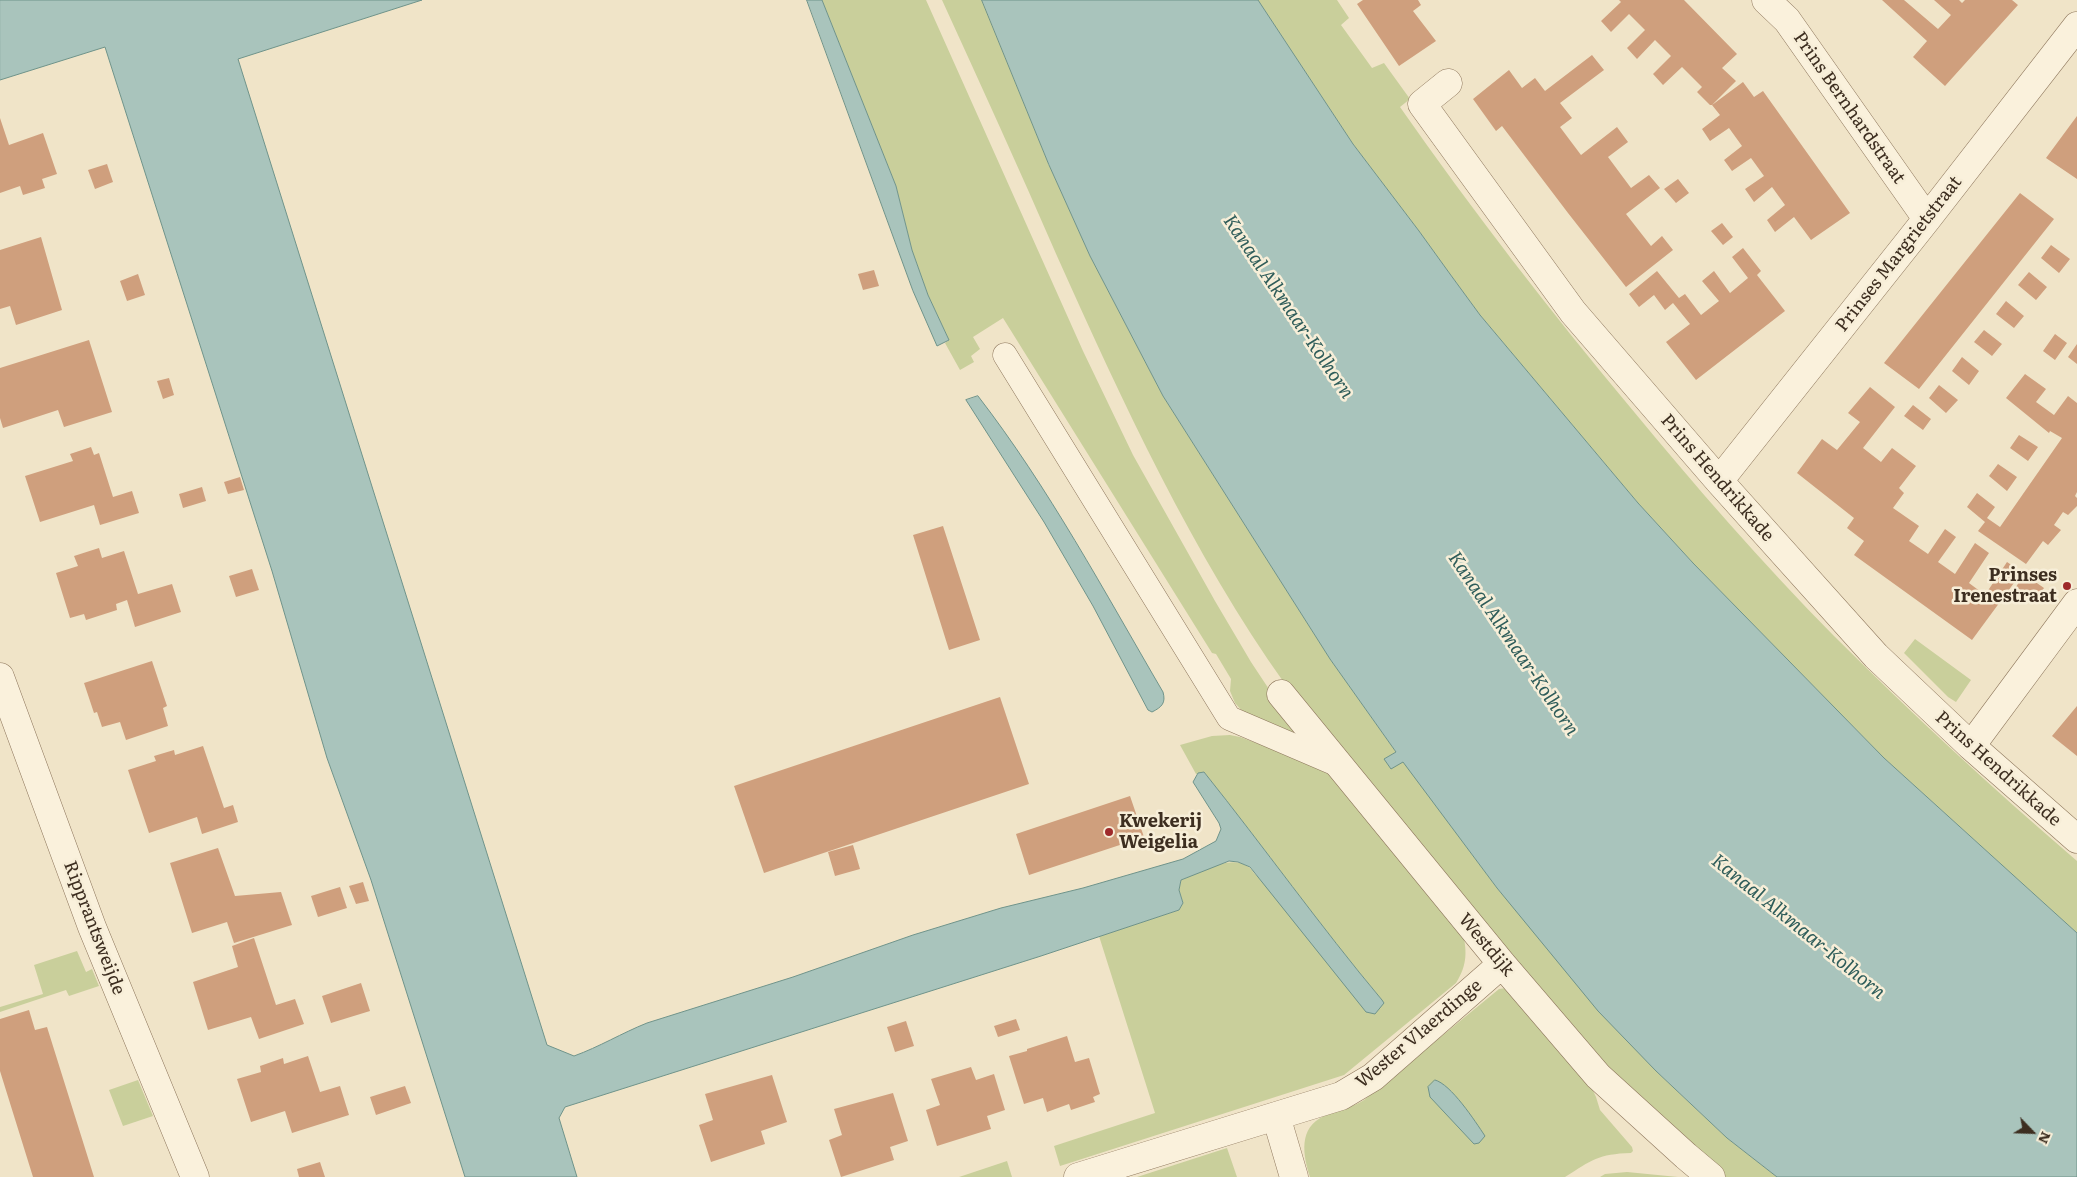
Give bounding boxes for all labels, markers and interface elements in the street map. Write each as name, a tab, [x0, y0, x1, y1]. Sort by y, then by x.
street label: Prins Bernhardstraat	[1788, 28, 1910, 188]
street label: Prinses Margrietstraat	[1831, 172, 1967, 336]
water label: Kanaal Alkmaar-Kolhorn	[1218, 211, 1358, 403]
street label: Prins Hendrikkade	[1656, 410, 1778, 546]
water label: Kanaal Alkmaar-Kolhorn	[1443, 548, 1583, 740]
place label: Prinses Irenestraat	[1953, 565, 2057, 608]
marker: Prinses Irenestraat	[2061, 580, 2073, 592]
street label: Prins Hendrikkade	[1931, 707, 2065, 831]
place label: Kwekerij Weigelia	[1119, 811, 1202, 854]
marker: Kwekerij Weigelia	[1103, 826, 1115, 838]
water label: Kanaal Alkmaar-Kolhorn	[1707, 850, 1889, 1004]
street label: Ripprantsweijde	[59, 858, 129, 998]
street label: Westdijk	[1453, 909, 1519, 981]
street label: Wester Vlaerdinge	[1352, 975, 1486, 1093]
north arrow	[2007, 1107, 2057, 1157]
text: N	[2034, 1129, 2057, 1148]

